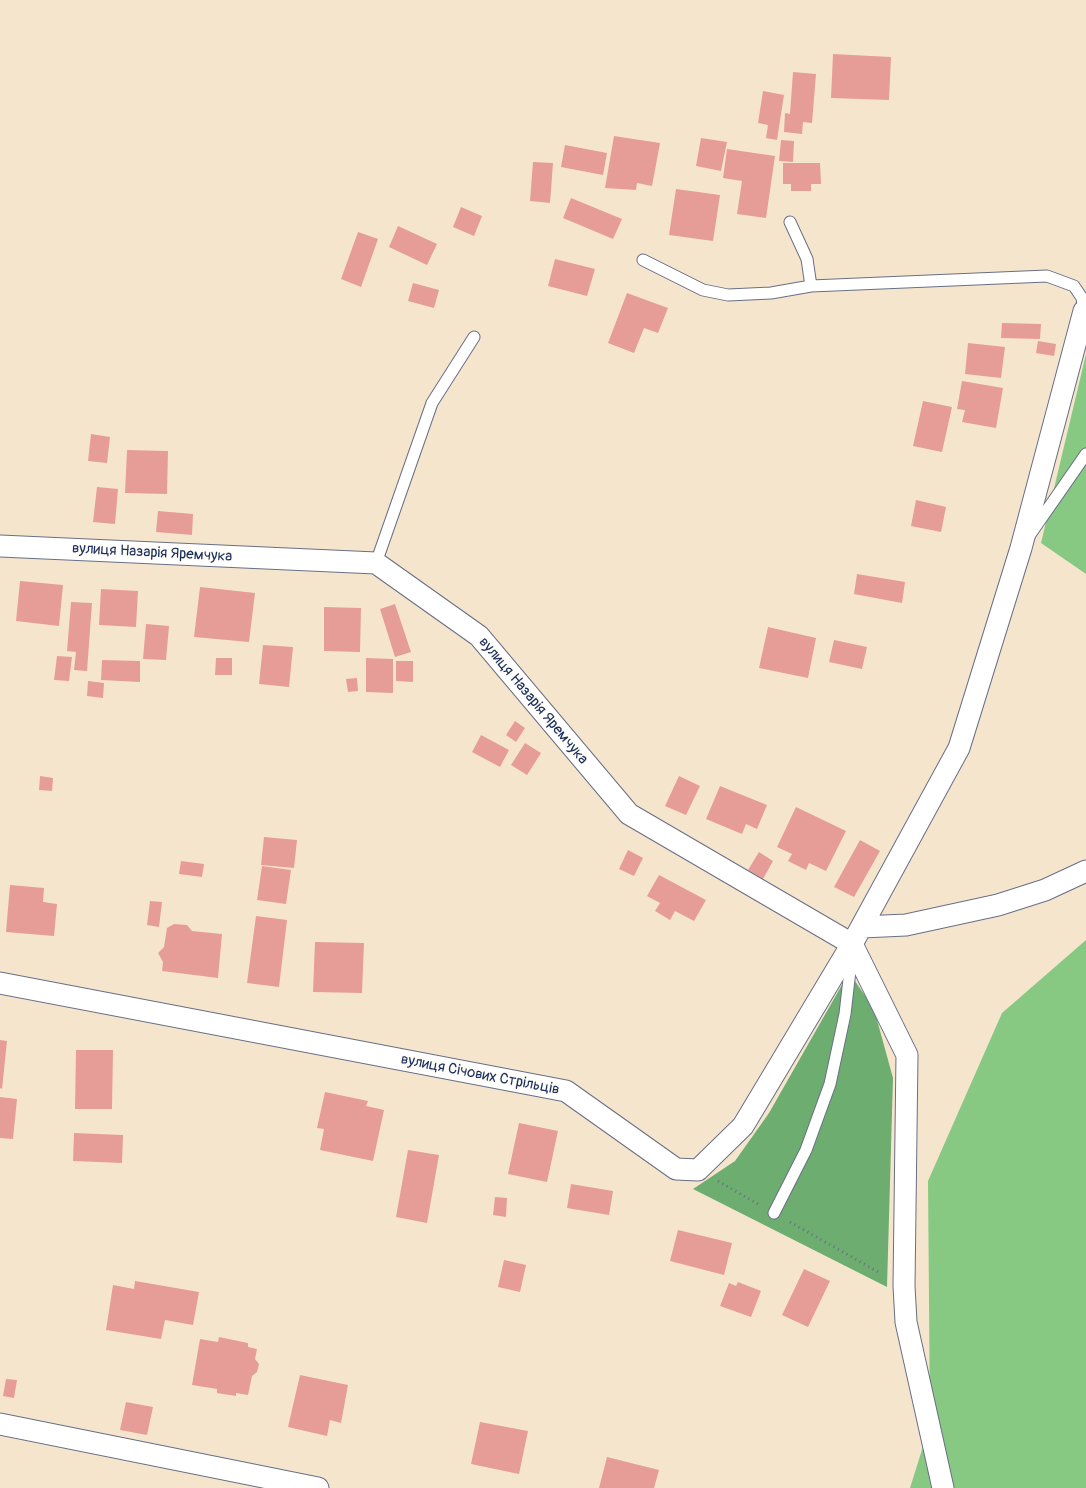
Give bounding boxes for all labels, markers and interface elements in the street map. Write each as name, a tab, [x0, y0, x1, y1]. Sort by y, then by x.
street label: вулиця Назарія Яремчука	[71, 540, 233, 566]
street label: вулиця Назарія Яремчука	[475, 634, 591, 768]
street label: вулиця Січових Стрільців	[399, 1051, 561, 1099]

